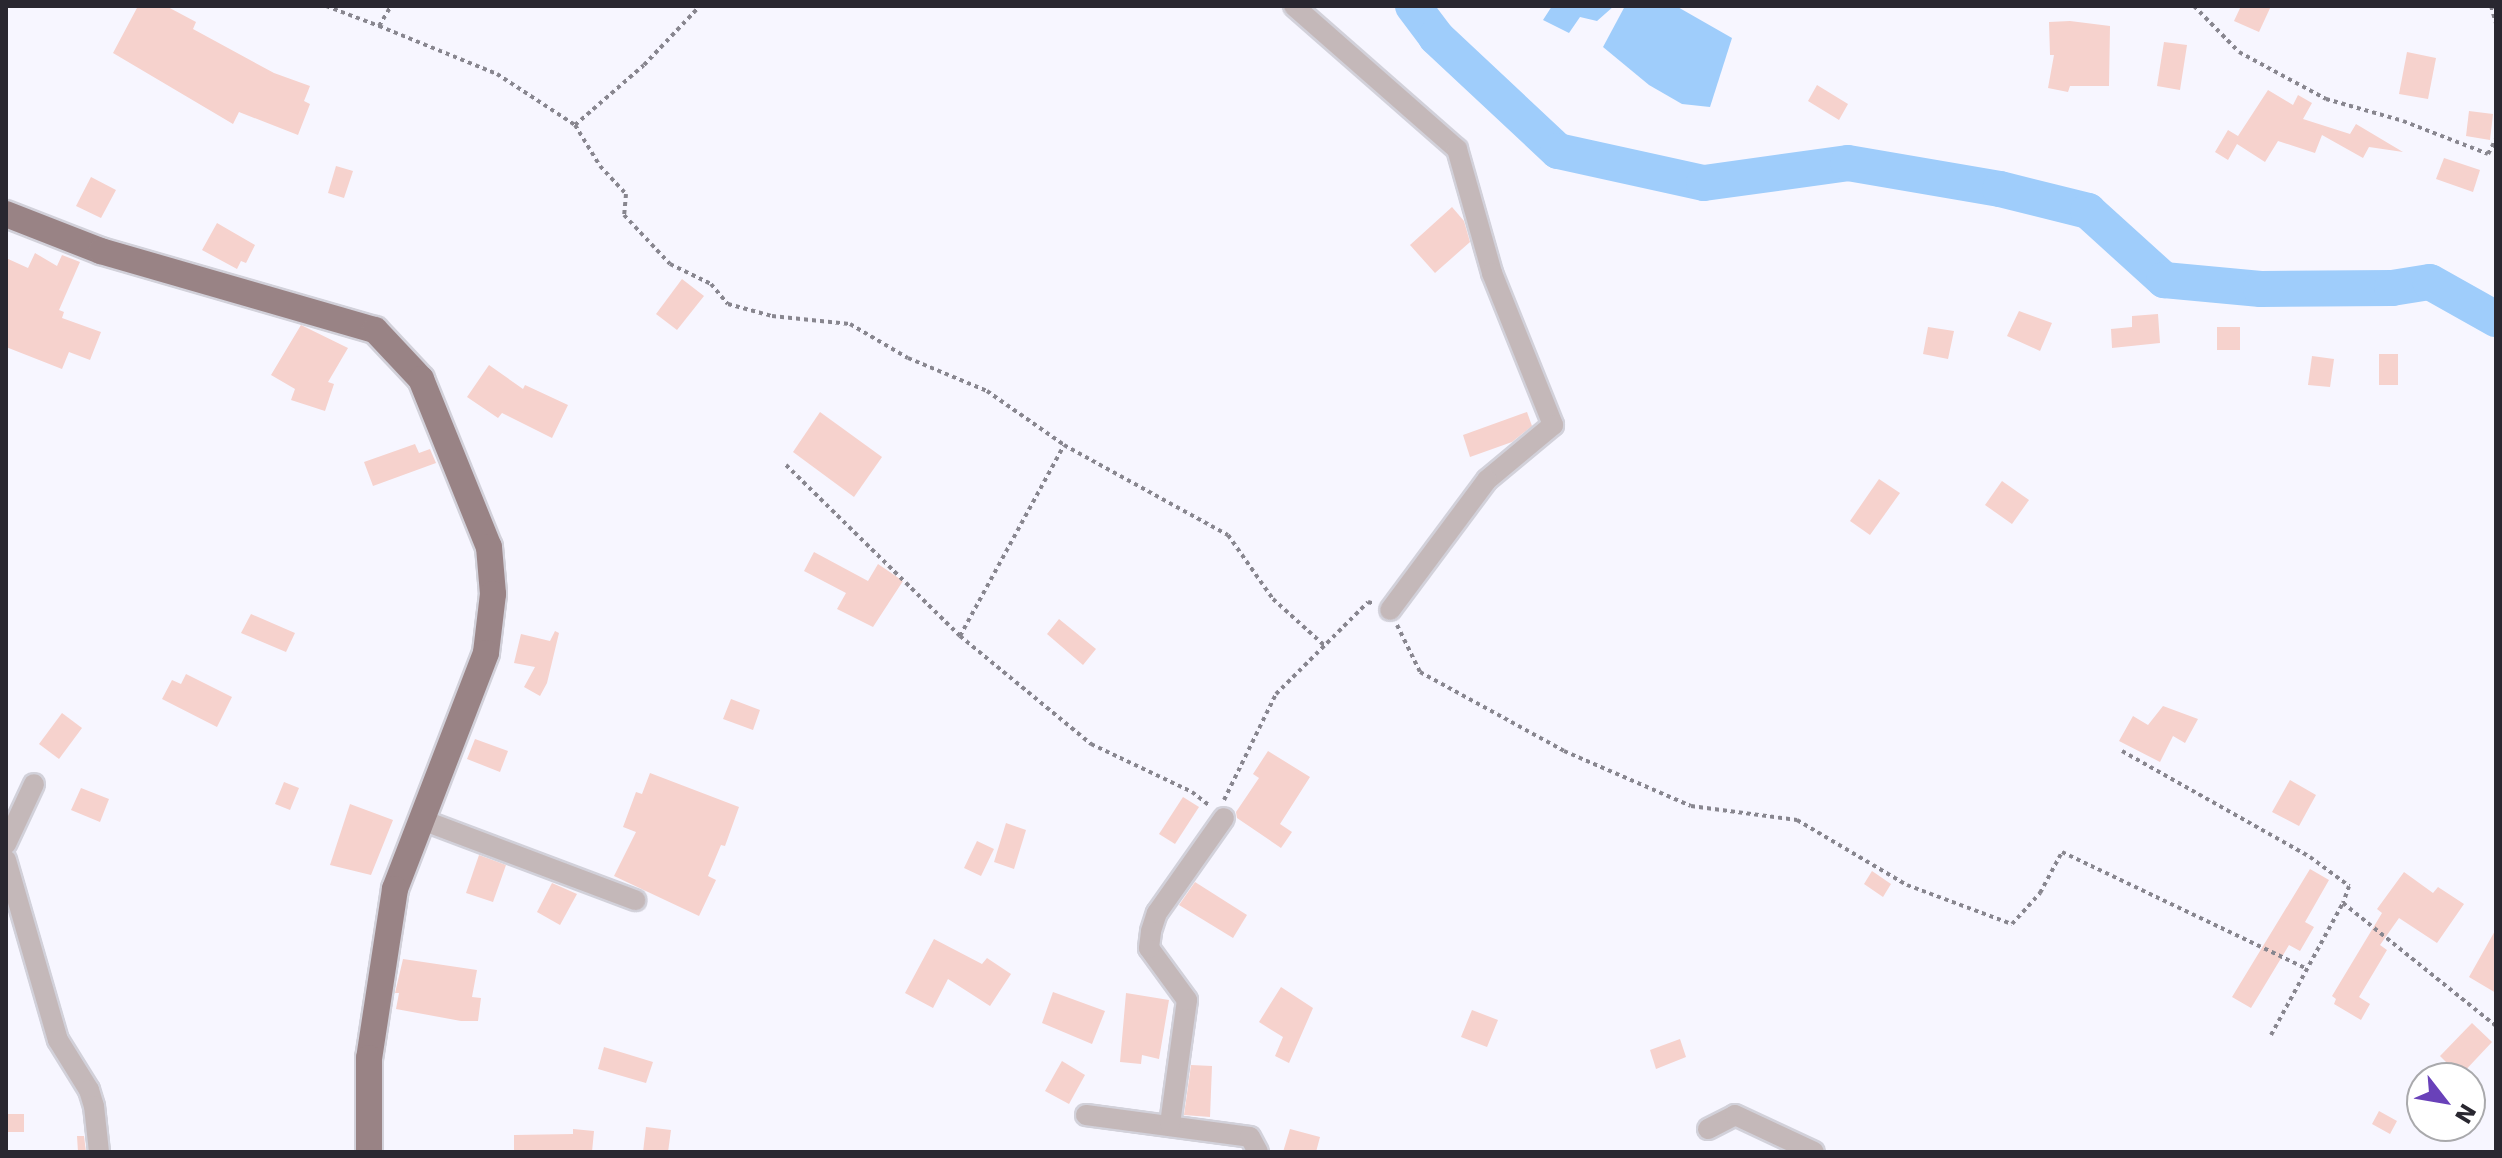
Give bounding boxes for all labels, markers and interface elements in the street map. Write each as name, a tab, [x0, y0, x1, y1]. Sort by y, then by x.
north arrow	[2406, 1062, 2486, 1142]
text: N	[2450, 1099, 2481, 1128]

